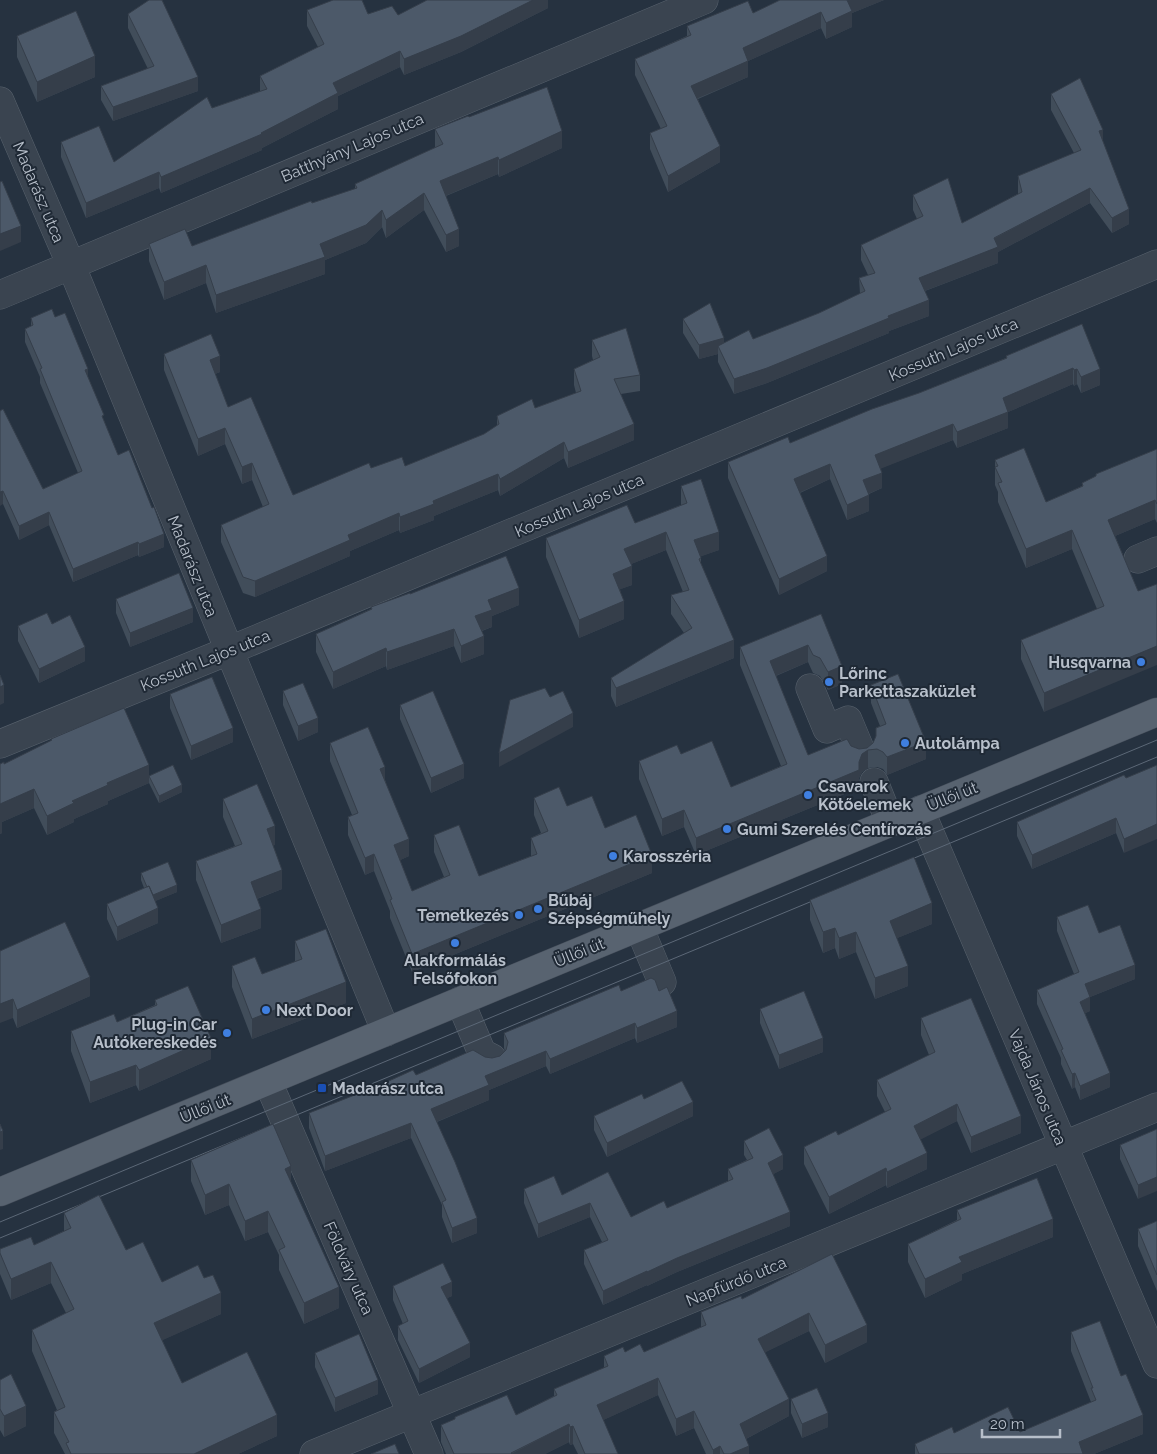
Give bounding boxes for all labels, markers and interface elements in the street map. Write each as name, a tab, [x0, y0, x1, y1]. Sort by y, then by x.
street label: Batthyány Lajos utca	[278, 109, 426, 186]
street label: Madarász utca	[9, 139, 68, 245]
street label: Kossuth Lajos utca	[886, 314, 1021, 385]
street label: Kossuth Lajos utca	[512, 470, 647, 541]
street label: Madarász utca	[164, 513, 221, 620]
street label: Kossuth Lajos utca	[138, 626, 273, 695]
place label: Husqvarna	[1048, 653, 1131, 672]
marker: Husqvarna	[1135, 656, 1147, 668]
place label: Lőrinc Parkettaszaküzlet	[839, 664, 976, 701]
marker: Lőrinc Parkettaszaküzlet	[823, 676, 835, 688]
place label: Autolámpa	[915, 734, 1000, 753]
marker: Autolámpa	[899, 737, 911, 749]
place label: Csavarok Kötőelemek	[818, 777, 911, 814]
street label: Üllői út	[924, 777, 981, 815]
marker: Csavarok Kötőelemek	[802, 789, 814, 801]
place label: Gumi Szerelés Centírozás	[737, 820, 932, 839]
marker: Gumi Szerelés Centírozás	[721, 823, 733, 835]
place label: Karosszéria	[623, 847, 711, 866]
marker: Karosszéria	[607, 850, 619, 862]
place label: Bűbáj Szépségműhely	[548, 891, 671, 928]
marker: Bűbáj Szépségműhely	[532, 903, 544, 915]
place label: Temetkezés	[417, 906, 509, 925]
marker: Temetkezés	[513, 909, 525, 921]
street label: Üllői út	[551, 933, 608, 971]
marker: Alakformálás Felsőfokon	[449, 937, 461, 949]
place label: Alakformálás Felsőfokon	[404, 951, 506, 988]
place label: Next Door	[276, 1001, 353, 1020]
marker: Next Door	[260, 1004, 272, 1016]
place label: Plug-in Car Autókereskedés	[93, 1015, 217, 1052]
street label: Vajda János utca	[1005, 1026, 1070, 1148]
marker: Plug-in Car Autókereskedés	[221, 1027, 233, 1039]
place label: Madarász utca	[332, 1079, 444, 1098]
marker: Madarász utca	[316, 1082, 328, 1094]
street label: Üllői út	[177, 1089, 234, 1127]
street label: Földváry utca	[320, 1219, 378, 1318]
street label: Napfürdő utca	[683, 1253, 789, 1310]
scale bar	[982, 1406, 1060, 1438]
text: 20 m	[990, 1415, 1025, 1433]

